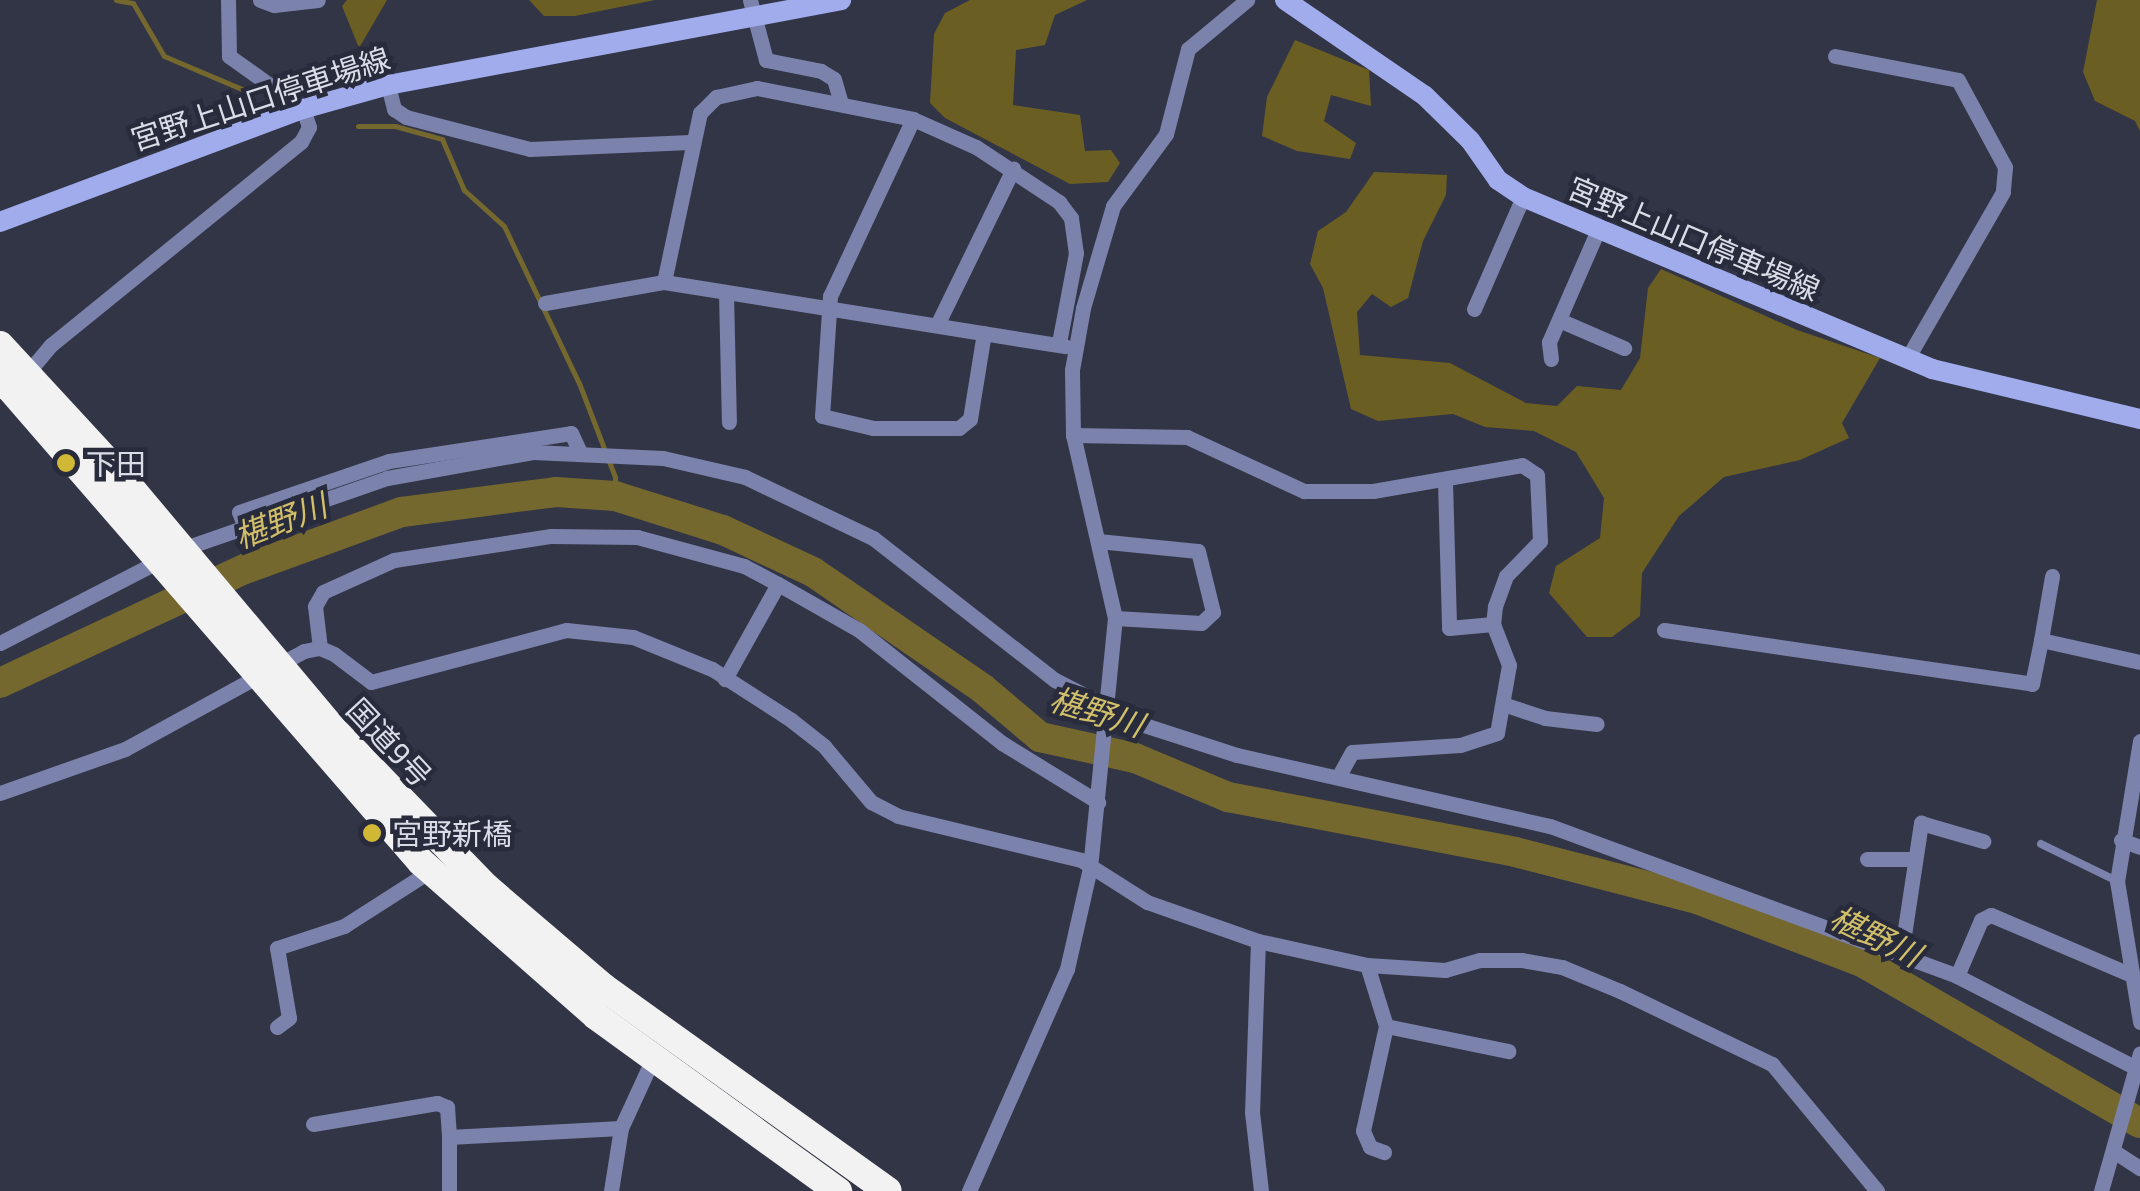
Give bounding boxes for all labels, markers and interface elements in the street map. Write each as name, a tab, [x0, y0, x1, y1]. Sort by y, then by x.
street label: 宮野上山口停車場線	[126, 39, 394, 157]
street label: 宮野上山口停車場線	[1563, 169, 1825, 307]
place label: 下田	[86, 445, 146, 481]
marker: 下田	[55, 452, 77, 474]
water label: 椹野川	[228, 485, 332, 555]
water label: 椹野川	[1045, 679, 1149, 743]
street label: 国道9号	[340, 691, 440, 793]
place label: 宮野新橋	[392, 815, 512, 851]
marker: 宮野新橋	[361, 822, 383, 844]
water label: 椹野川	[1824, 897, 1928, 973]

